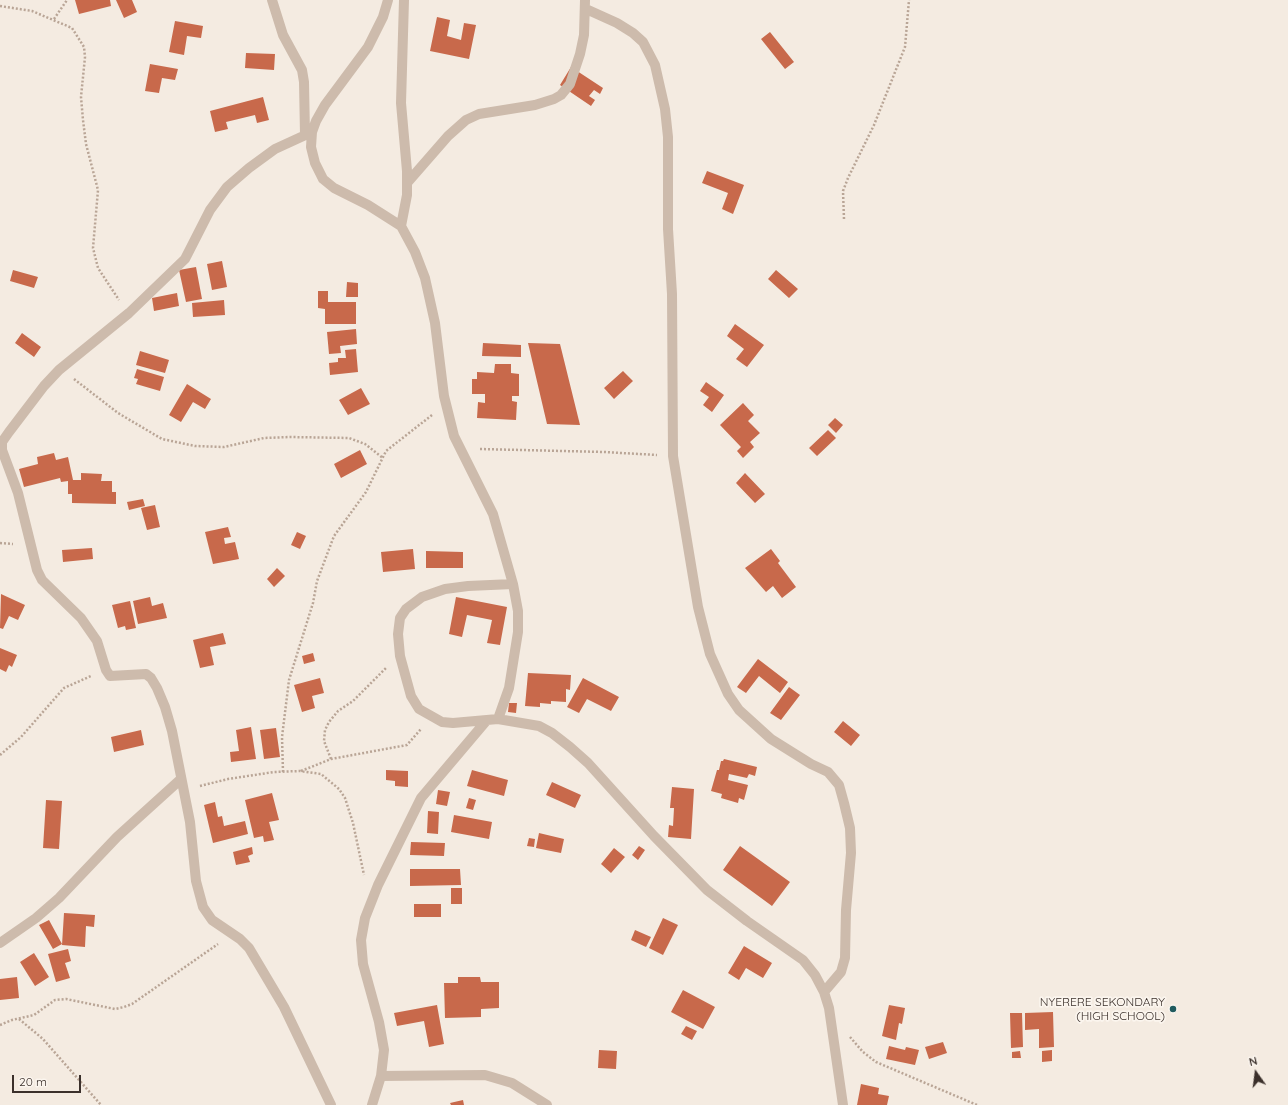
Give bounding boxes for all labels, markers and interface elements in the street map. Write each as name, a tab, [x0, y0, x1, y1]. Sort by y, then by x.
place label: NYERERE SEKONDARY (HIGH SCHOOL)	[1040, 995, 1165, 1023]
marker: NYERERE SEKONDARY (HIGH SCHOOL)	[1168, 1004, 1178, 1014]
north arrow	[1236, 1053, 1276, 1093]
text: N	[1247, 1054, 1259, 1069]
scale bar	[14, 1067, 83, 1093]
text: 20 m	[19, 1074, 47, 1089]

